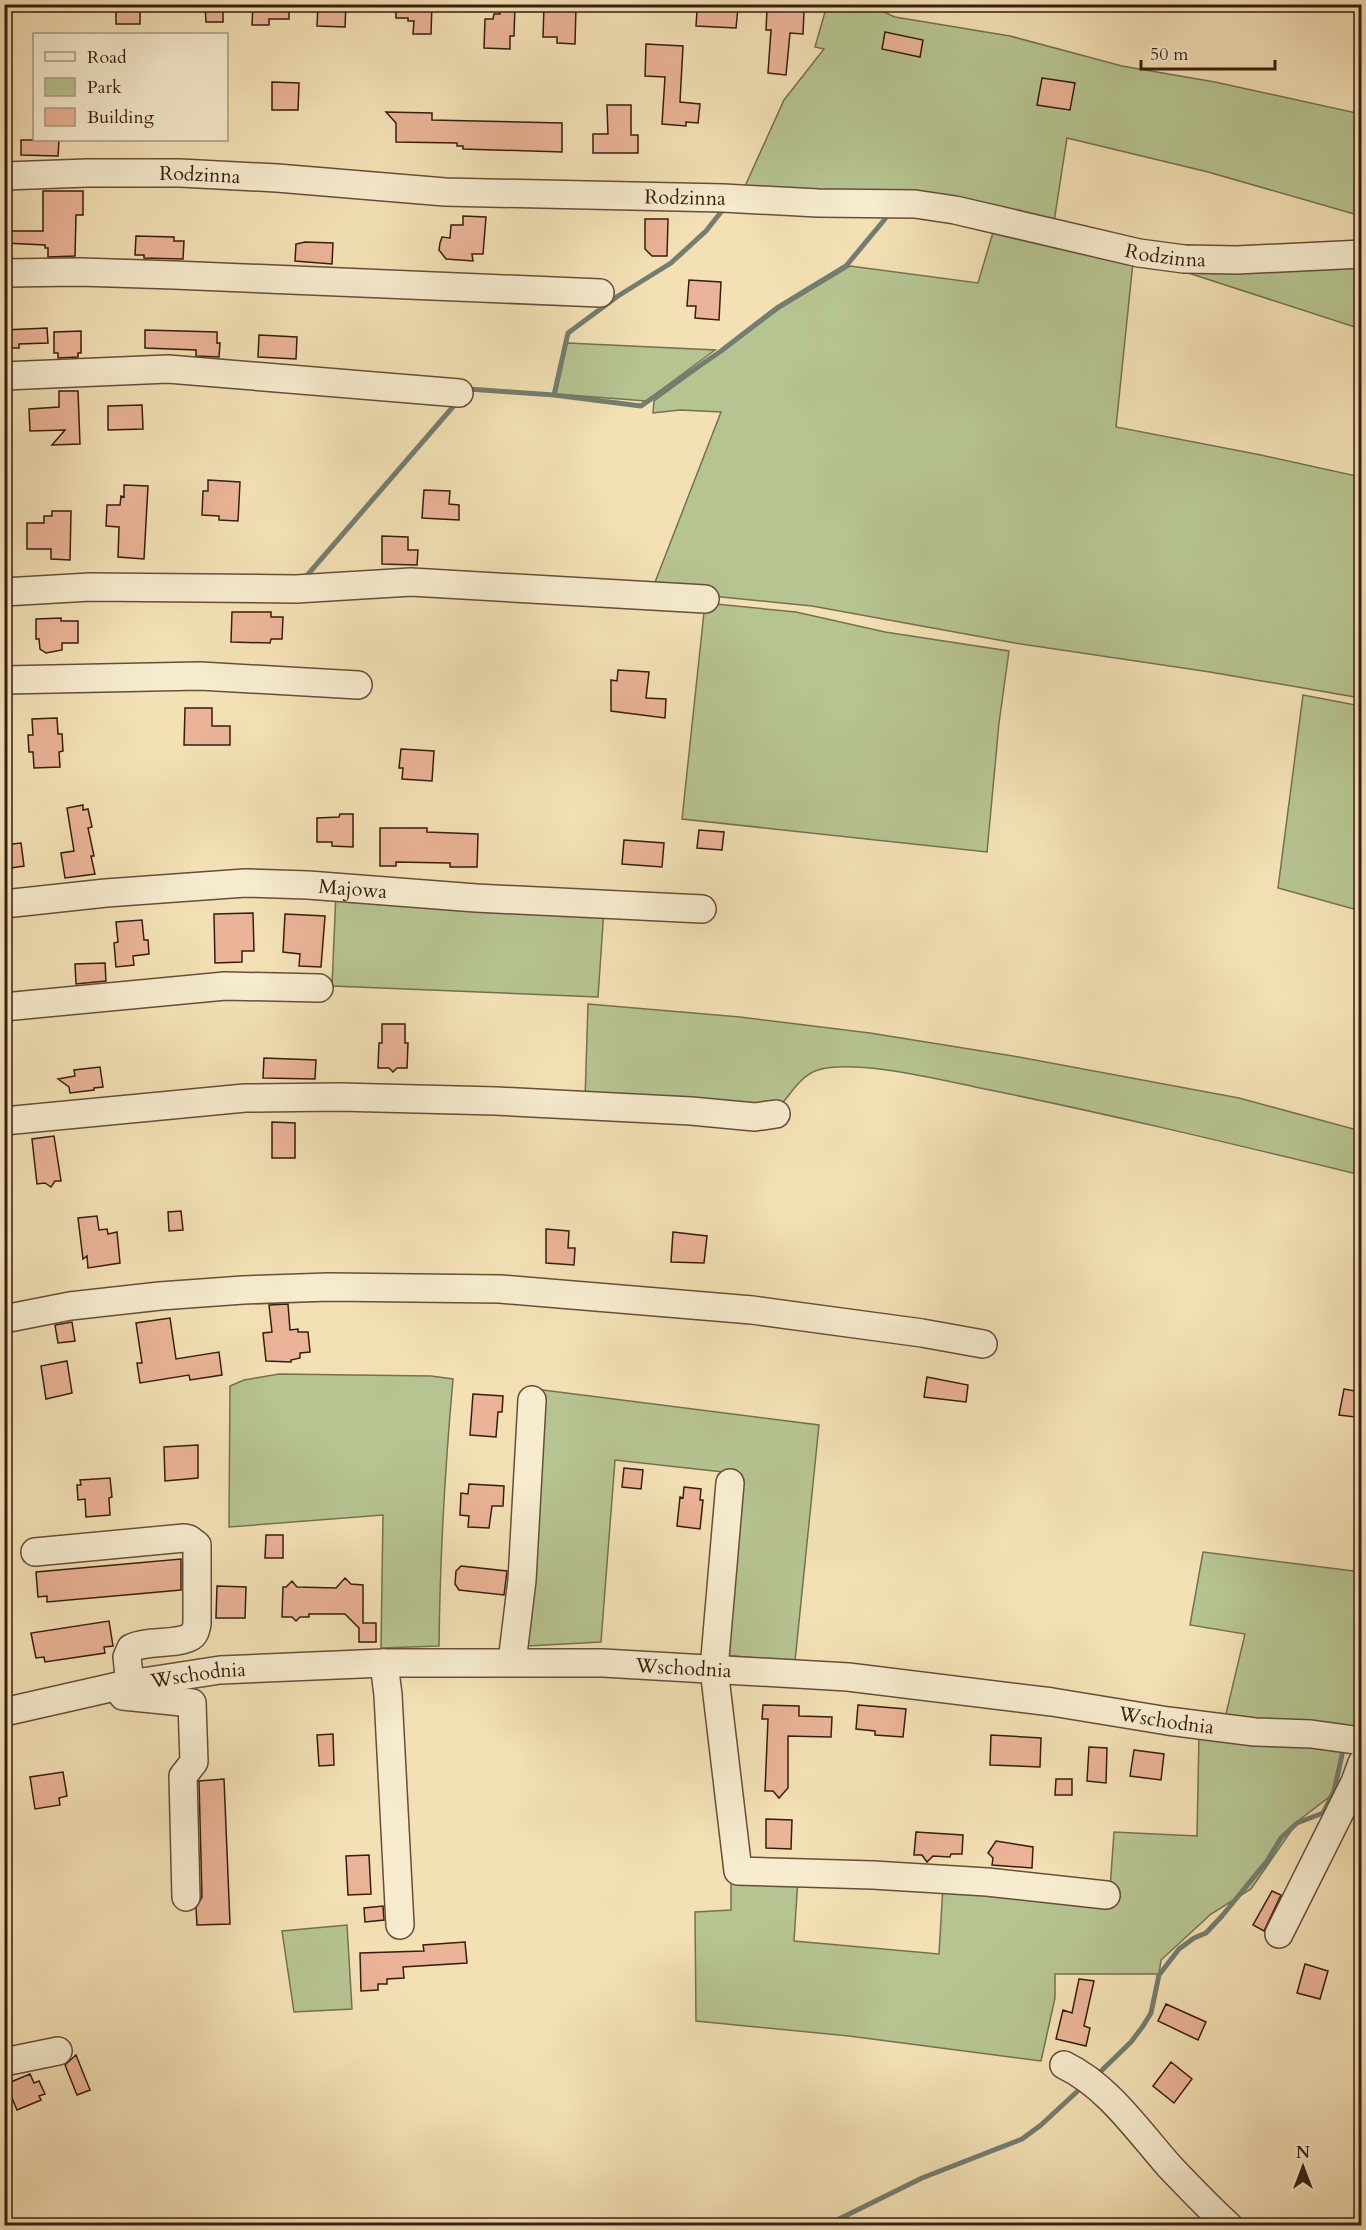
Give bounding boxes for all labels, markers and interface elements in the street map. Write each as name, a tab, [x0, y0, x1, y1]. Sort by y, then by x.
legend	[33, 33, 228, 141]
scale bar	[1141, 33, 1274, 71]
text: 50 m	[1150, 42, 1189, 67]
text: Road	[87, 45, 127, 70]
text: Park	[87, 75, 122, 100]
text: Building	[87, 105, 155, 130]
street label: Rodzinna	[159, 160, 242, 190]
street label: Rodzinna	[644, 183, 726, 212]
street label: Rodzinna	[1122, 237, 1206, 273]
street label: Majowa	[318, 873, 388, 905]
street label: Wschodnia	[634, 1652, 733, 1684]
street label: Wschodnia	[148, 1656, 247, 1695]
street label: Wschodnia	[1116, 1700, 1216, 1741]
north arrow	[1273, 2137, 1333, 2197]
text: N	[1296, 2142, 1310, 2164]

